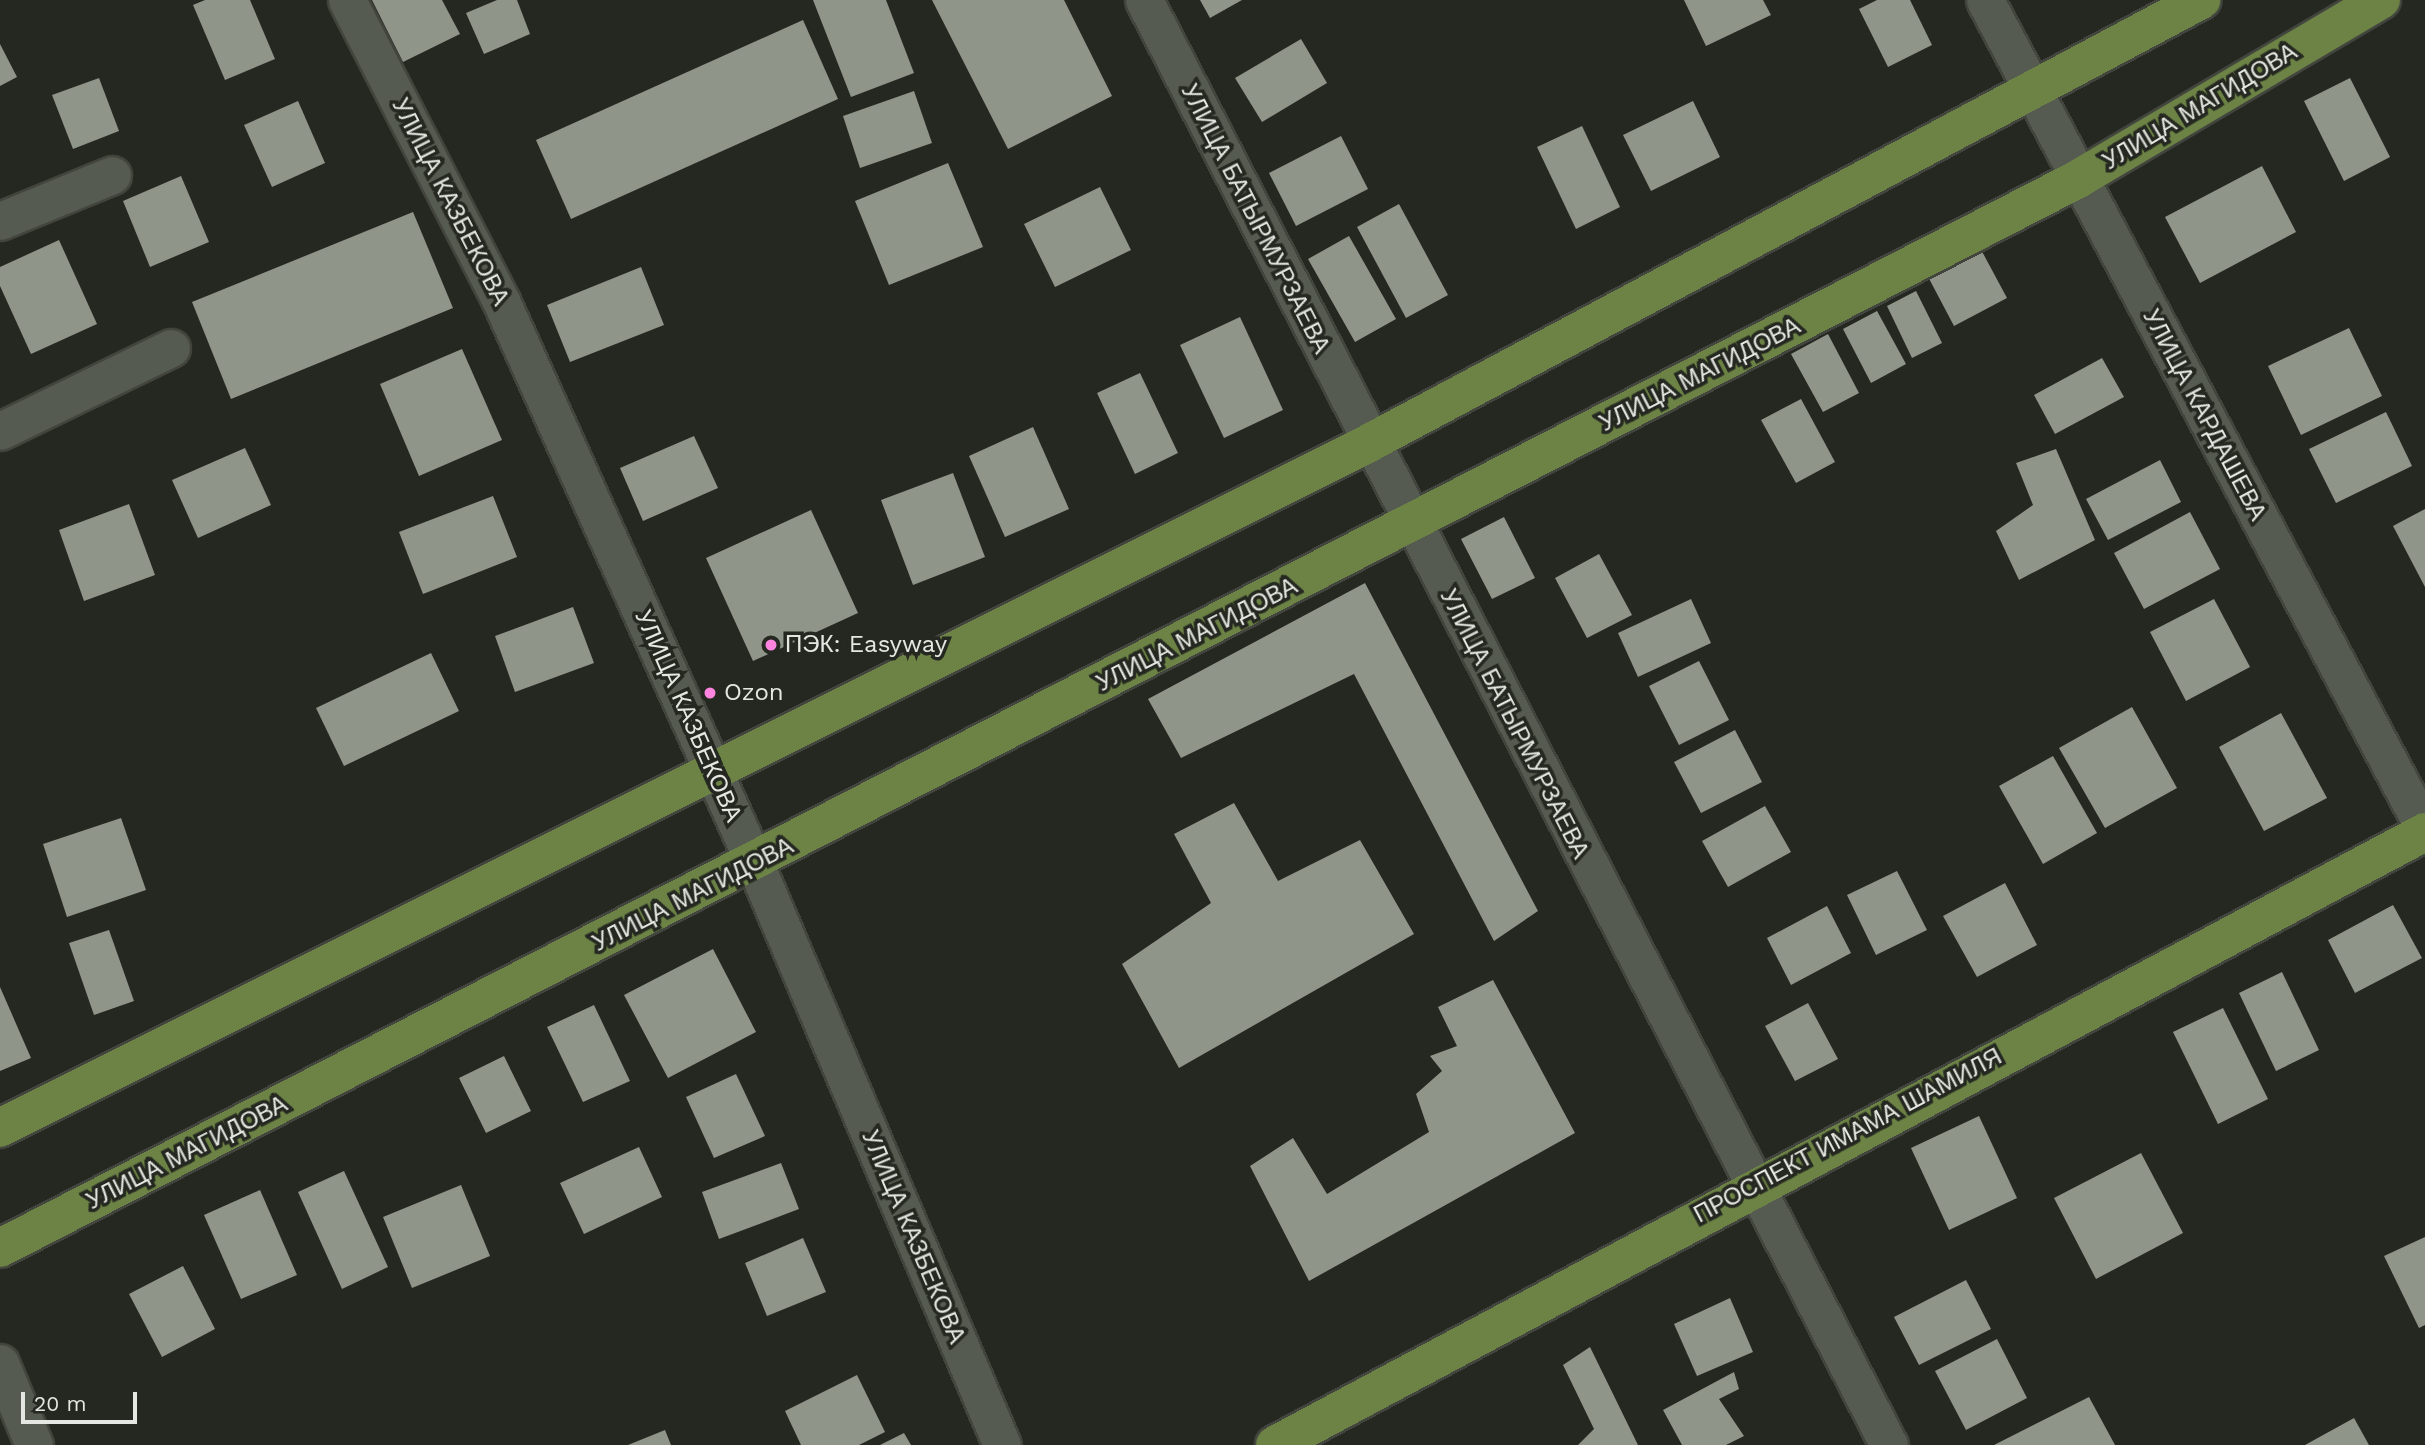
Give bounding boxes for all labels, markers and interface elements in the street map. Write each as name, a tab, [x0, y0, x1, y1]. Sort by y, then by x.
street label: УЛИЦА МАГИДОВА	[2098, 38, 2302, 176]
street label: УЛИЦА БАТЫРМУРЗАЕВА	[1174, 79, 1336, 359]
street label: УЛИЦА КАЗБЕКОВА	[385, 93, 515, 311]
street label: УЛИЦА КАРДАШЕВА	[2136, 304, 2272, 526]
street label: УЛИЦА МАГИДОВА	[1595, 312, 1805, 438]
street label: УЛИЦА МАГИДОВА	[1092, 572, 1302, 698]
street label: УЛИЦА БАТЫРМУРЗАЕВА	[1433, 584, 1595, 864]
street label: УЛИЦА КАЗБЕКОВА	[628, 606, 748, 826]
place label: ПЭК: Easyway	[785, 631, 947, 659]
marker: ПЭК: Easyway	[763, 637, 779, 653]
place label: Ozon	[724, 679, 784, 707]
marker: Ozon	[702, 685, 718, 701]
street label: УЛИЦА МАГИДОВА	[588, 832, 798, 958]
street label: ПРОСПЕКТ ИМАМА ШАМИЛЯ	[1689, 1042, 2007, 1230]
street label: УЛИЦА МАГИДОВА	[82, 1090, 292, 1216]
street label: УЛИЦА КАЗБЕКОВА	[855, 1126, 971, 1348]
scale bar	[24, 1378, 140, 1422]
text: 20 m	[34, 1391, 86, 1416]

